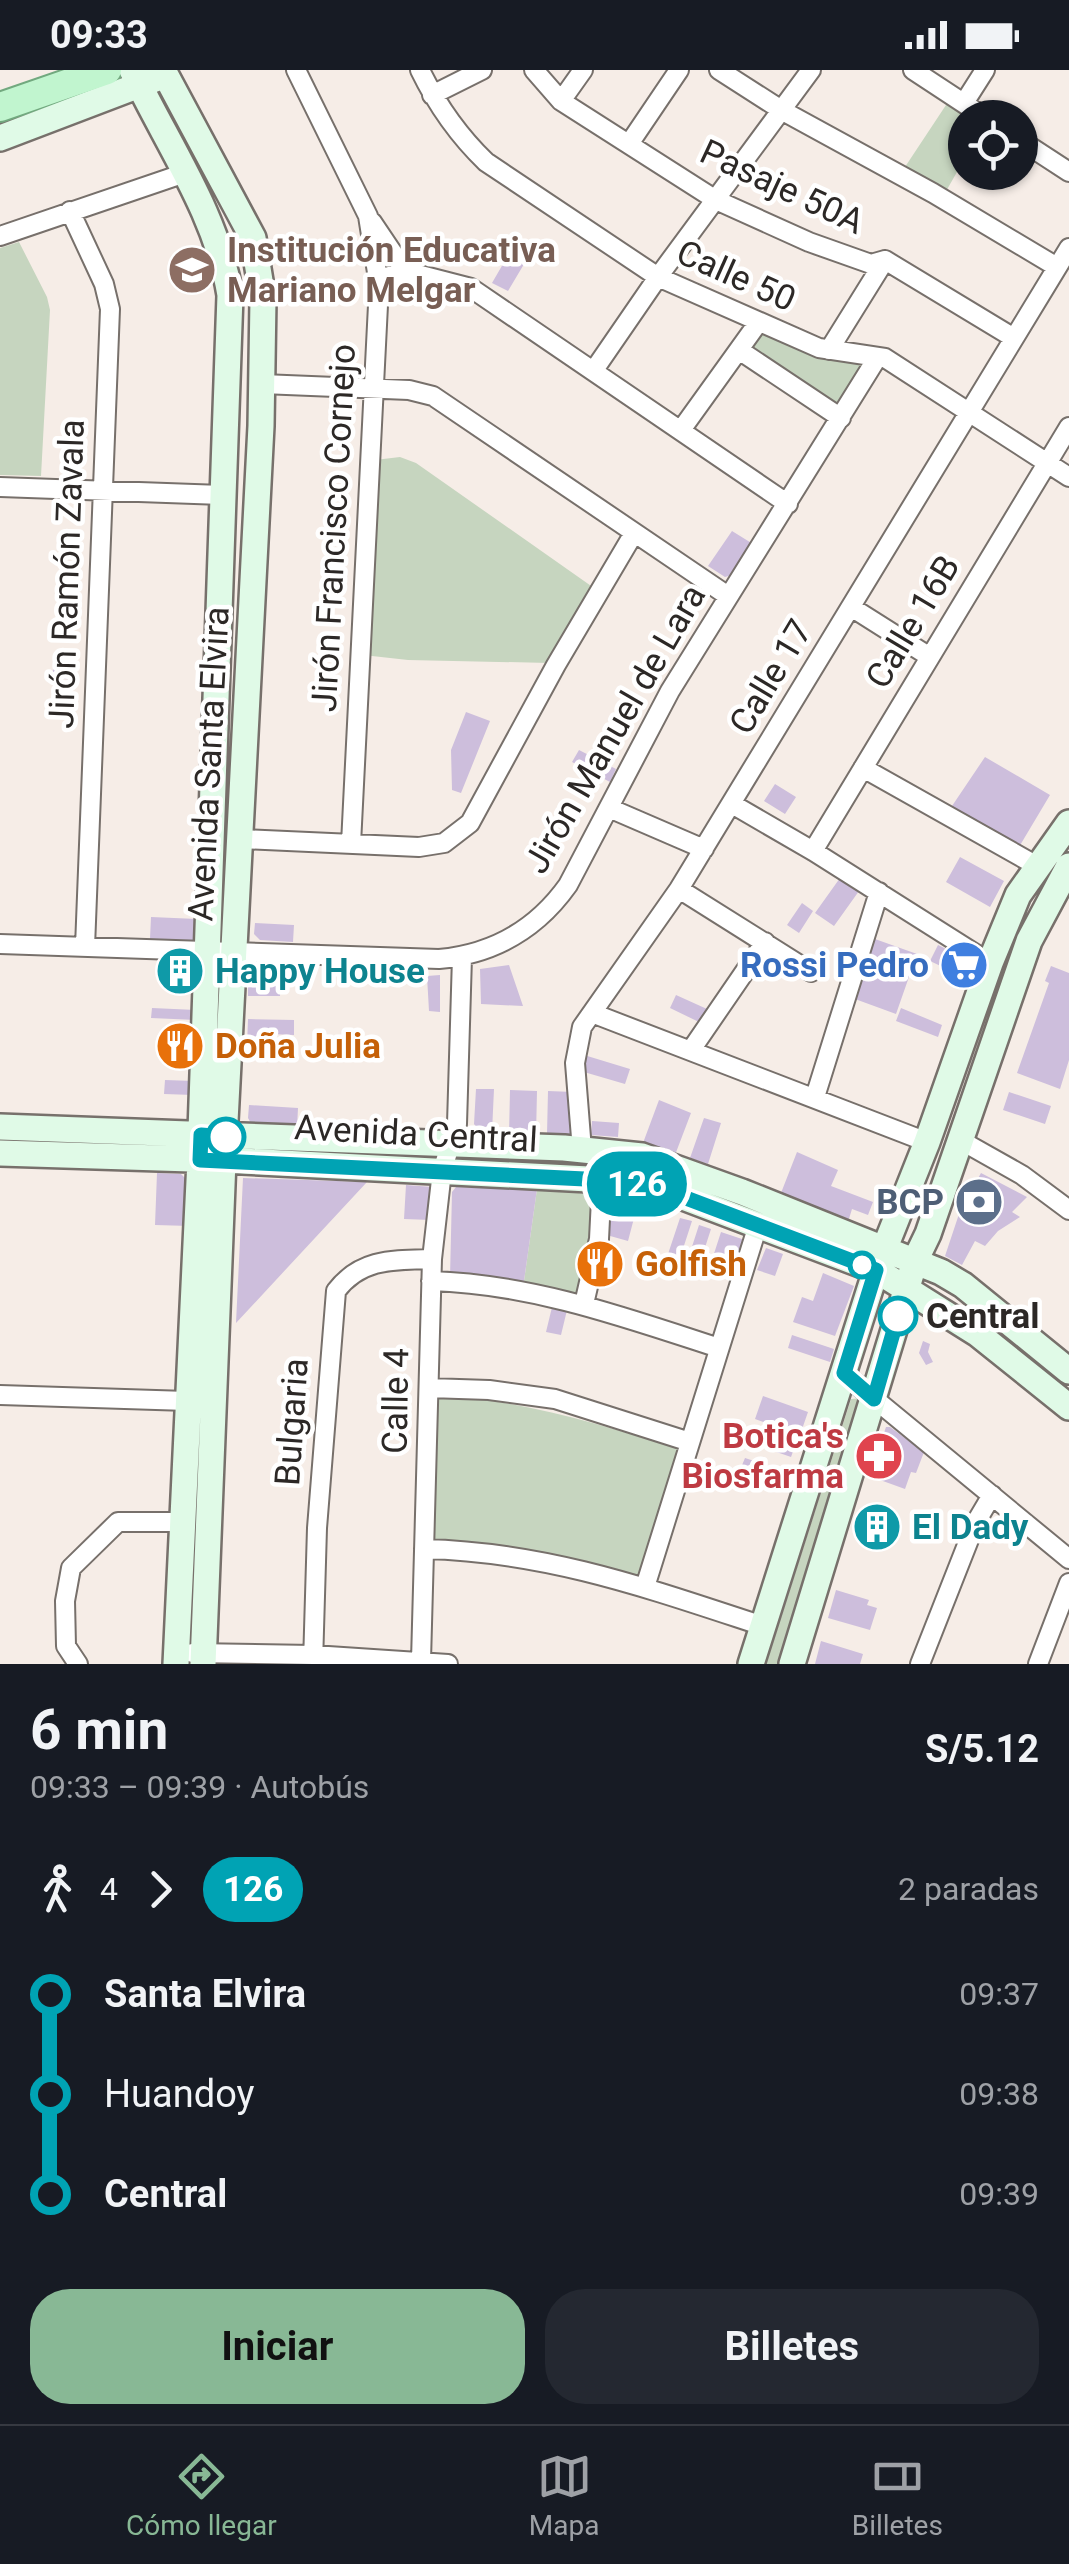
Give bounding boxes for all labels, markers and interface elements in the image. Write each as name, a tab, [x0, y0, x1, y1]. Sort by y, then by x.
text: 09:33	[50, 13, 148, 57]
map controls	[948, 100, 1038, 190]
button: locate	[948, 100, 1038, 190]
street label: Pasaje 50A	[694, 131, 870, 243]
place label: Institución Educativa Mariano Melgar	[227, 230, 556, 311]
street label: Calle 50	[670, 232, 802, 320]
school or university icon: Institución Educativa Mariano Melgar	[166, 244, 218, 296]
street label: Jirón Francisco Cornejo	[304, 343, 364, 713]
street label: Jirón Ramón Zavala	[41, 419, 93, 729]
street label: Calle 16B	[858, 548, 968, 696]
street label: Jirón Manuel de Lara	[516, 577, 714, 881]
street label: Avenida Santa Elvira	[180, 606, 238, 922]
street label: Calle 17	[721, 613, 821, 741]
supermarket icon: Rossi Pedro	[938, 939, 990, 991]
building icon: Happy House	[154, 945, 206, 997]
place label: Rossi Pedro	[740, 945, 929, 986]
place label: Happy House	[215, 951, 425, 992]
restaurant icon: Doña Julia	[154, 1020, 206, 1072]
place label: Doña Julia	[215, 1026, 381, 1067]
street label: Avenida Central	[293, 1107, 539, 1161]
unlabelled marker	[207, 1118, 245, 1156]
line badge: 126	[580, 1152, 694, 1216]
text: 126	[607, 1164, 667, 1205]
bank icon: BCP	[953, 1176, 1005, 1228]
place label: BCP	[876, 1182, 944, 1223]
restaurant icon: Golfish	[574, 1238, 626, 1290]
place label: Golfish	[635, 1244, 747, 1285]
unlabelled marker	[849, 1252, 875, 1278]
place label: Central	[926, 1296, 1040, 1337]
marker: Central	[879, 1297, 917, 1335]
street label: Calle 4	[375, 1348, 417, 1454]
street label: Bulgaria	[267, 1357, 317, 1487]
place label: Botica's Biosfarma	[682, 1416, 844, 1497]
pharmacy icon: Botica's Biosfarma	[853, 1430, 905, 1482]
building icon: El Dady	[851, 1501, 903, 1553]
place label: El Dady	[912, 1507, 1029, 1548]
text: 6 min	[30, 1698, 168, 1762]
text: S/5.12	[925, 1727, 1039, 1771]
text: 09:33 – 09:39 · Autobús	[30, 1768, 369, 1806]
icon: walk	[30, 1862, 85, 1917]
icon: forward	[133, 1862, 188, 1917]
text: 126	[223, 1869, 283, 1910]
text: 4	[100, 1870, 118, 1908]
text: 2 paradas	[898, 1870, 1039, 1908]
text: Santa Elvira	[104, 1972, 306, 2016]
text: 09:37	[959, 1975, 1039, 2013]
text: Huandoy	[104, 2072, 255, 2116]
text: 09:38	[959, 2075, 1039, 2113]
text: Central	[104, 2172, 227, 2216]
text: 09:39	[959, 2175, 1039, 2213]
button: Iniciar	[30, 2289, 525, 2404]
button: Billetes	[545, 2289, 1039, 2404]
tab: Cómo llegar	[126, 2449, 277, 2542]
tab: Mapa	[529, 2449, 600, 2542]
tab: Billetes	[852, 2449, 943, 2542]

